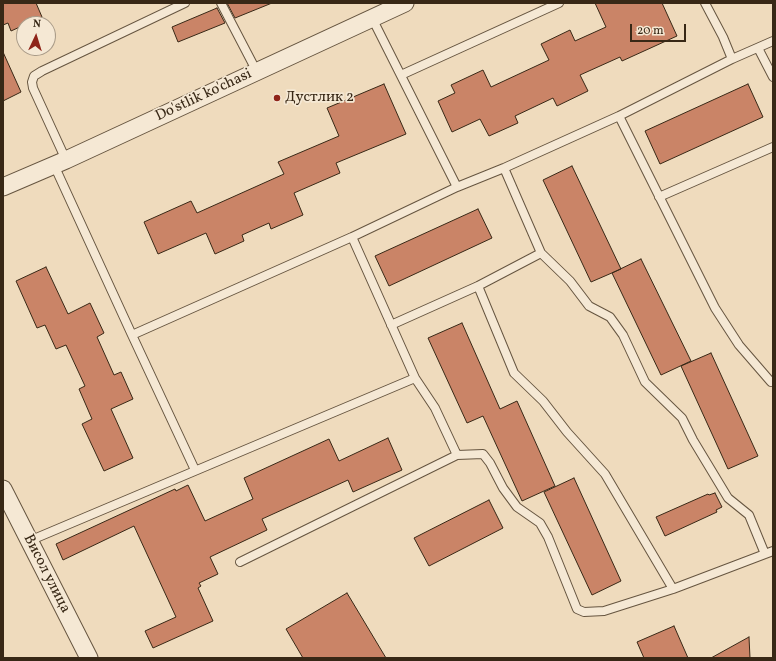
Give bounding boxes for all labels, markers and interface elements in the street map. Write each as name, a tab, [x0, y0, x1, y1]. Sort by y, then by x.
north arrow	[16, 16, 56, 56]
scale bar	[632, 16, 688, 42]
text: N	[32, 17, 41, 32]
text: 20 m	[637, 23, 664, 39]
street label: Do'stlik ko'chasi	[153, 66, 255, 126]
place label: Дустлик 2	[285, 89, 354, 107]
marker: Дустлик 2	[272, 93, 282, 103]
street label: Висол улица	[18, 532, 74, 616]

